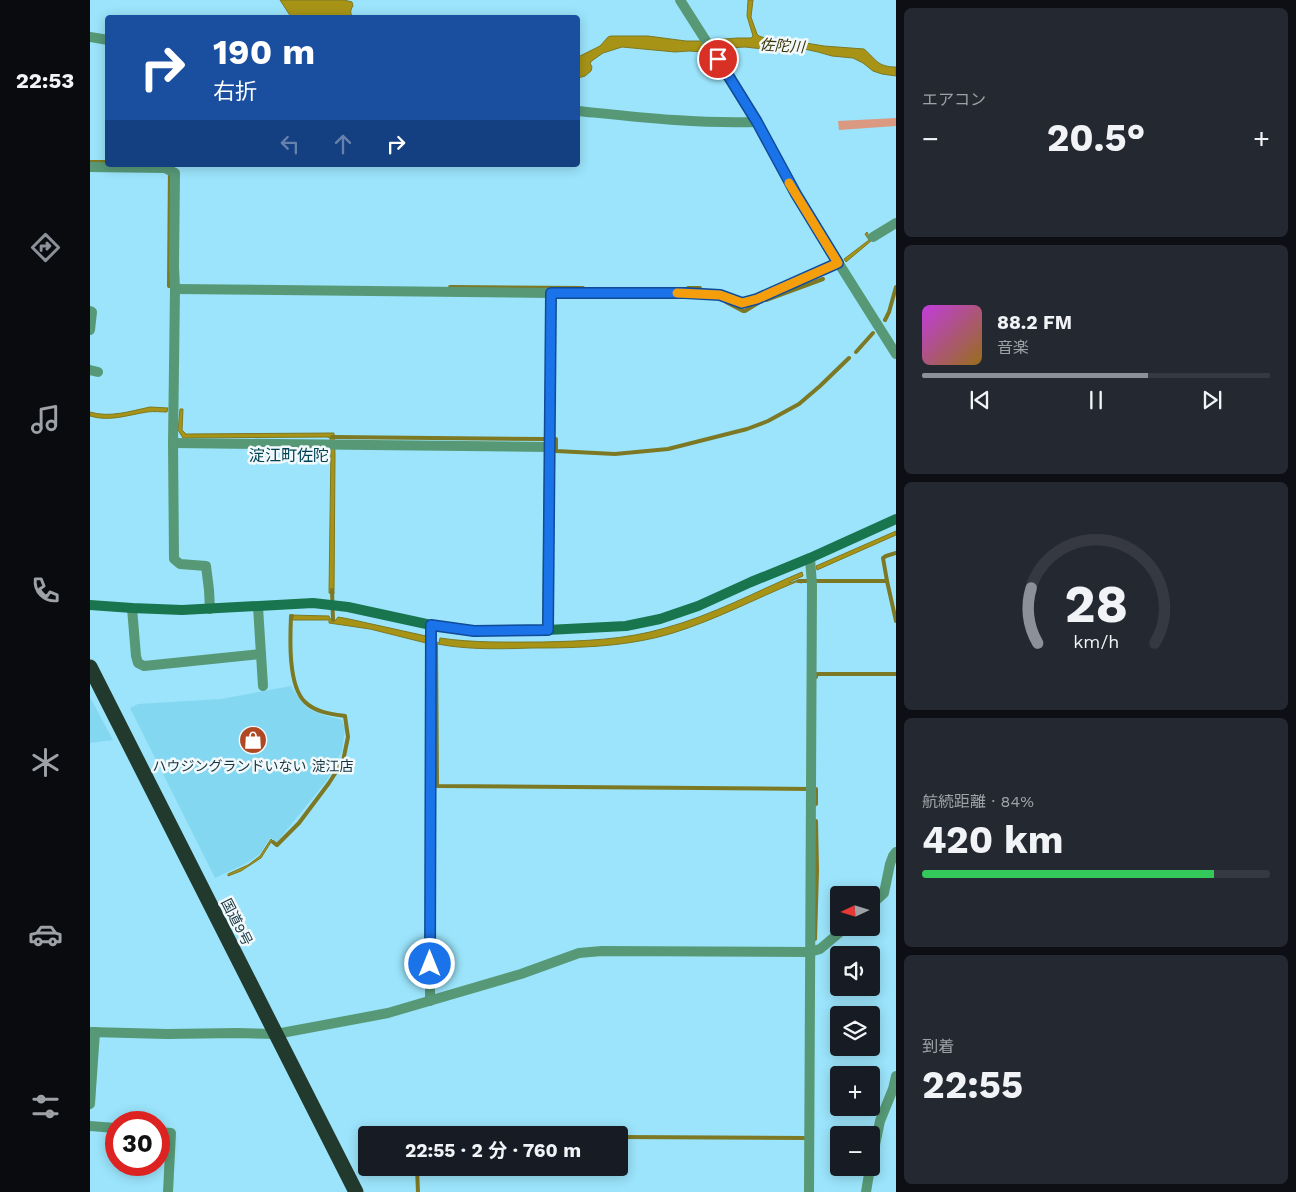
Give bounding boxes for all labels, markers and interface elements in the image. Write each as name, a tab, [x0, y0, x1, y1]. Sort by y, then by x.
text: 190 m	[213, 31, 315, 73]
icon: right	[130, 35, 195, 100]
water label: 佐陀川	[759, 36, 807, 56]
pin	[697, 38, 739, 80]
icon: arrive	[704, 45, 732, 73]
text: 22:53	[16, 68, 74, 93]
text: 右折	[213, 79, 257, 104]
text: エアコン	[922, 90, 986, 109]
text: 20.5°	[1047, 116, 1145, 160]
text: −	[922, 122, 939, 155]
text: +	[1253, 122, 1270, 155]
icon: left	[276, 130, 304, 158]
icon: ahead	[329, 130, 357, 158]
icon: right	[382, 130, 410, 158]
icon: directions	[28, 230, 63, 265]
text: 88.2 FM	[997, 311, 1072, 334]
text: 音楽	[997, 338, 1029, 357]
icon: previous	[966, 386, 994, 414]
icon: pause	[1082, 386, 1110, 414]
icon: next	[1198, 386, 1226, 414]
icon: music	[28, 402, 63, 437]
district label: 淀江町佐陀	[249, 446, 329, 465]
icon: phone	[28, 573, 63, 608]
text: 28	[1064, 574, 1128, 635]
text: km/h	[1073, 631, 1119, 652]
shop icon: ハウジングランドいない 淀江店	[238, 725, 268, 755]
icon: climate	[28, 745, 63, 780]
place label: ハウジングランドいない 淀江店	[153, 758, 353, 774]
text: 航続距離 · 84%	[922, 792, 1034, 811]
text: 420 km	[922, 818, 1063, 862]
north arrow	[830, 886, 880, 936]
map controls	[830, 886, 880, 1176]
street label: 国道9号	[218, 896, 256, 948]
icon: car	[28, 917, 63, 952]
position arrow	[403, 937, 455, 989]
button: sound	[830, 946, 880, 996]
button: layers	[830, 1006, 880, 1056]
text: 到着	[922, 1037, 954, 1056]
text: 22:55	[922, 1063, 1023, 1107]
button: +	[830, 1066, 880, 1116]
icon: filters	[28, 1089, 63, 1124]
speed limit sign: 30	[105, 1111, 170, 1176]
button: −	[830, 1126, 880, 1176]
text: 22:55 · 2 分 · 760 m	[405, 1139, 581, 1162]

